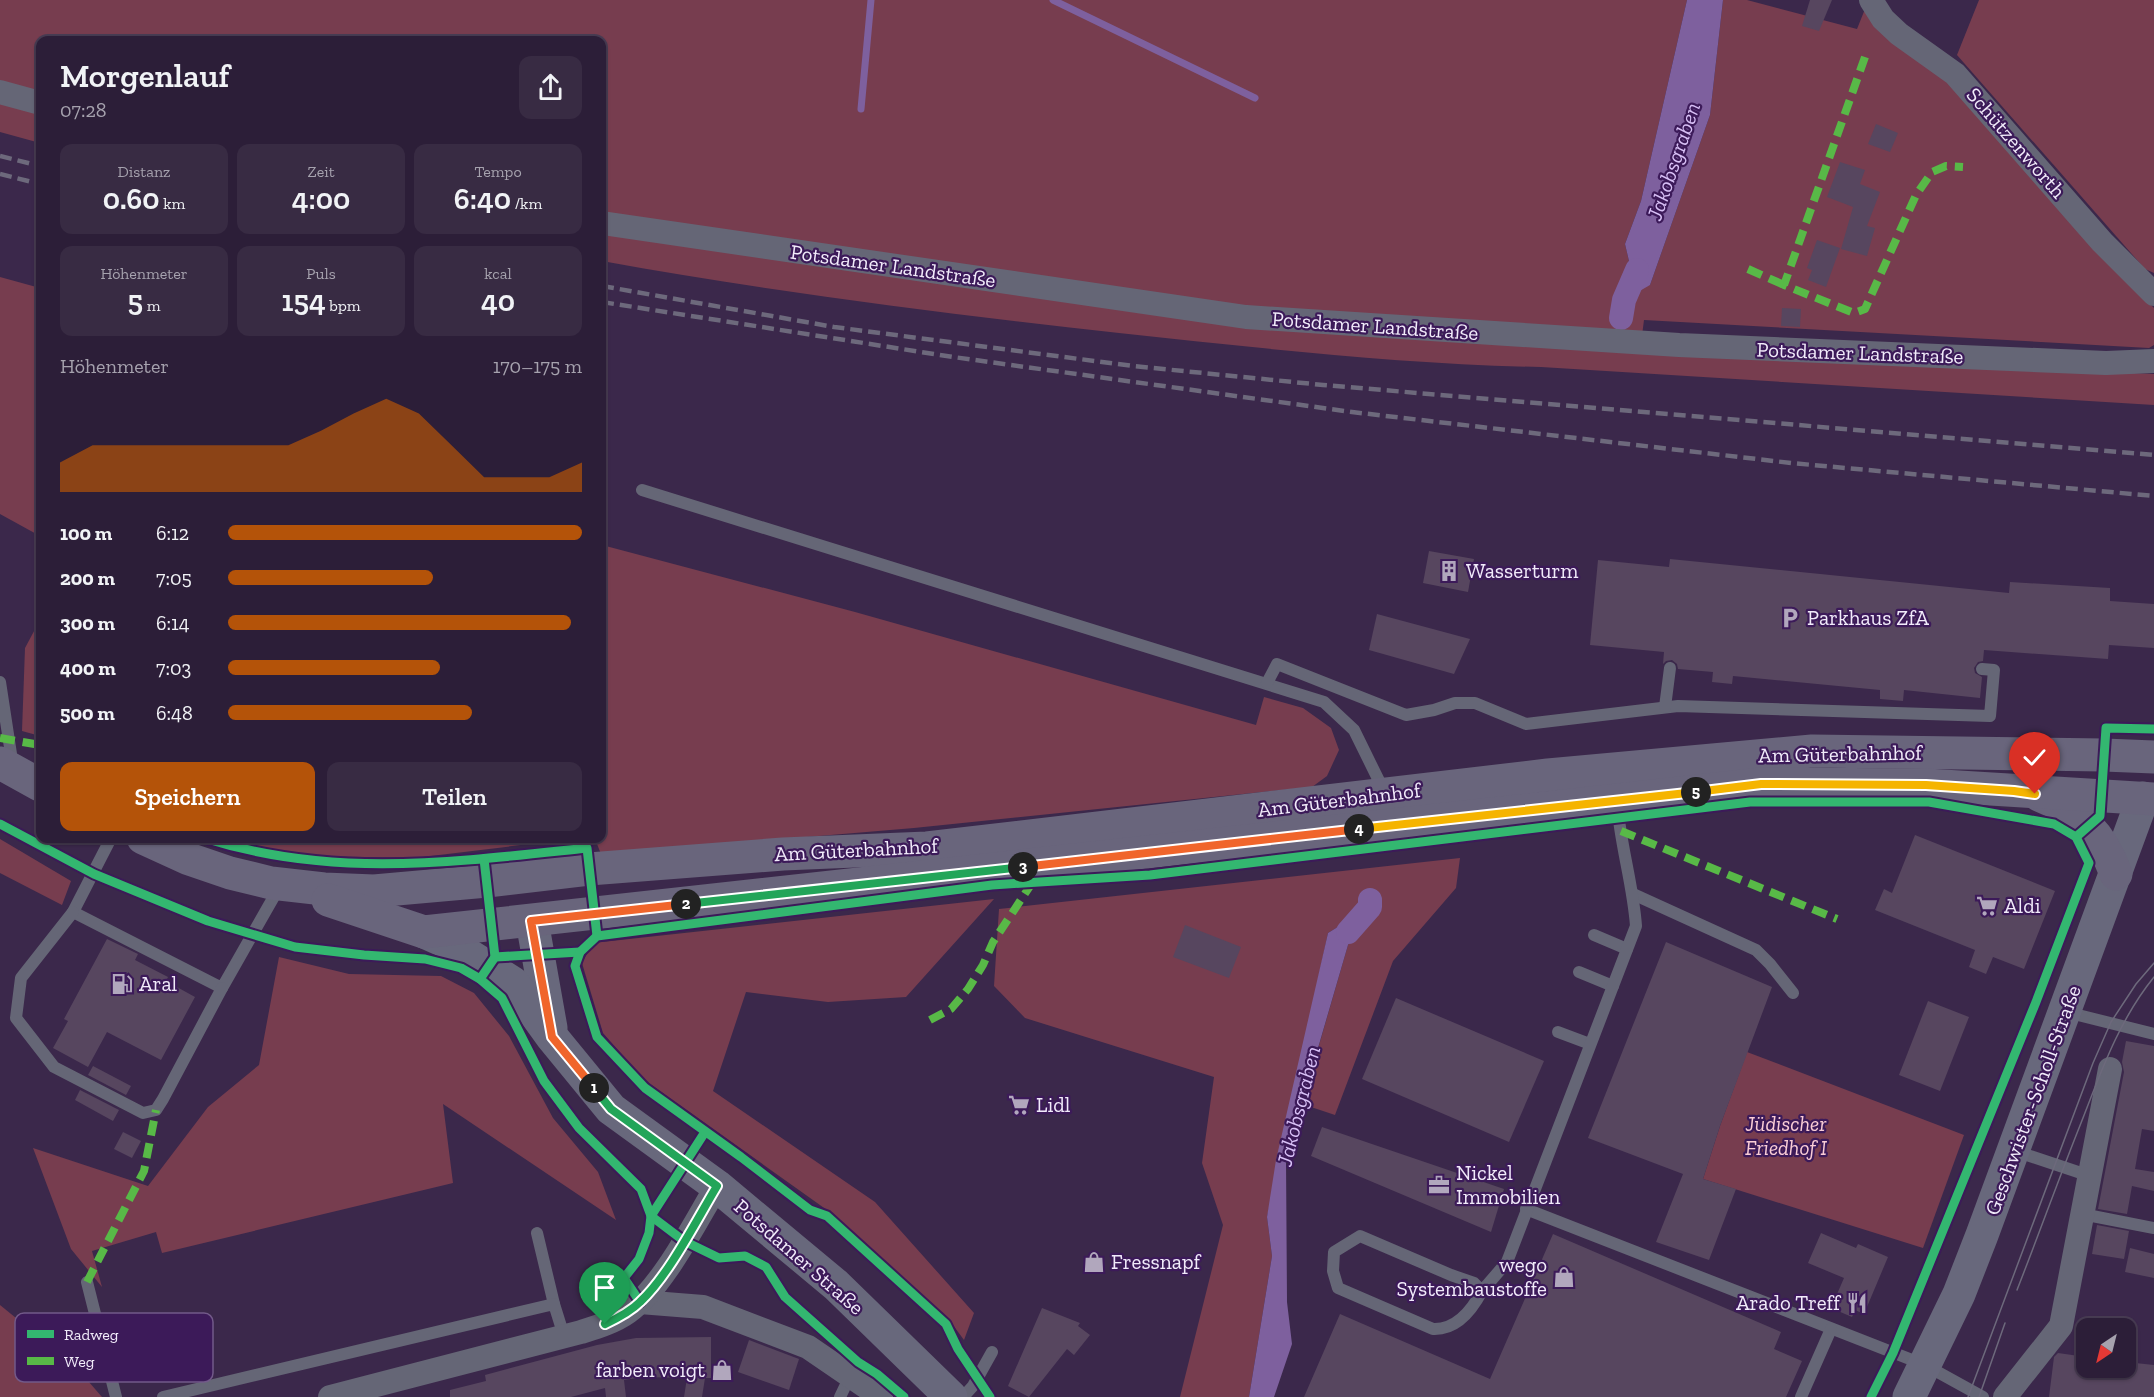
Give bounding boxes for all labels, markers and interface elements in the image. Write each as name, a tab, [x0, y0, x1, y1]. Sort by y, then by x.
text: Morgenlauf	[60, 56, 229, 95]
button: share	[519, 56, 582, 119]
street label: Schützenworth	[1962, 82, 2071, 203]
text: 07:28	[60, 98, 106, 122]
water label: Jakobsgraben	[1640, 99, 1706, 225]
text: Distanz	[117, 162, 171, 181]
text: Zeit	[307, 162, 335, 181]
text: Tempo	[474, 162, 522, 181]
text: 0.60	[103, 181, 160, 217]
text: 4:00	[292, 181, 350, 217]
text: 6:40	[454, 181, 511, 217]
text: km	[160, 194, 185, 213]
text: /km	[511, 194, 542, 213]
street label: Potsdamer Landstraße	[789, 239, 997, 292]
text: Höhenmeter	[100, 264, 188, 283]
text: Puls	[306, 264, 336, 283]
text: kcal	[484, 264, 512, 283]
text: 5	[128, 283, 143, 319]
text: 154	[282, 283, 326, 319]
text: 40	[481, 283, 515, 319]
text: m	[143, 296, 161, 315]
text: bpm	[326, 296, 361, 315]
street label: Potsdamer Landstraße	[1271, 306, 1479, 345]
street label: Potsdamer Landstraße	[1756, 336, 1964, 369]
text: Höhenmeter	[60, 354, 169, 378]
text: 170–175 m	[493, 354, 582, 378]
text: 100 m	[60, 521, 112, 545]
text: 6:12	[156, 521, 189, 545]
place label: Wasserturm	[1466, 558, 1578, 583]
building icon: Wasserturm	[1437, 559, 1461, 583]
text: 200 m	[60, 566, 115, 590]
text: 7:05	[156, 566, 192, 590]
place label: Parkhaus ZfA	[1807, 605, 1929, 630]
parking icon: Parkhaus ZfA	[1778, 606, 1802, 630]
text: 300 m	[60, 611, 115, 635]
text: 6:14	[156, 611, 190, 635]
text: 400 m	[60, 656, 116, 680]
text: 7:03	[156, 656, 191, 680]
text: 500 m	[60, 701, 115, 725]
text: 6:48	[156, 701, 193, 725]
pin	[2009, 732, 2060, 794]
street label: Am Güterbahnhof	[1758, 740, 1923, 767]
icon: check	[2018, 741, 2051, 774]
button: Speichern	[60, 762, 315, 831]
button: Teilen	[327, 762, 582, 831]
street label: Am Güterbahnhof	[1256, 777, 1423, 822]
pin: 5	[1681, 777, 1711, 807]
text: 5	[1692, 782, 1700, 801]
pin: 4	[1344, 814, 1374, 844]
text: 4	[1354, 819, 1364, 838]
street label: Am Güterbahnhof	[774, 833, 940, 866]
pin: 3	[1008, 852, 1038, 882]
text: 3	[1019, 857, 1027, 876]
pin: 2	[671, 889, 701, 919]
place label: Aldi	[2004, 893, 2041, 918]
text: 2	[682, 894, 690, 913]
supermarket icon: Aldi	[1975, 894, 1999, 918]
place label: Aral	[139, 971, 178, 996]
fuel station icon: Aral	[110, 972, 134, 996]
street label: Geschwister-Scholl-Straße	[1979, 981, 2086, 1218]
water label: Jakobsgraben	[1270, 1043, 1326, 1170]
pin: 1	[579, 1073, 609, 1103]
text: 1	[591, 1078, 597, 1097]
place label: Lidl	[1036, 1092, 1071, 1117]
supermarket icon: Lidl	[1007, 1093, 1031, 1117]
park label: Jüdischer Friedhof I	[1745, 1111, 1828, 1160]
place label: Nickel Immobilien	[1456, 1160, 1560, 1209]
office icon: Nickel Immobilien	[1427, 1173, 1451, 1197]
street label: Potsdamer Straße	[729, 1193, 869, 1320]
place label: Fressnapf	[1111, 1249, 1202, 1274]
shop icon: Fressnapf	[1082, 1250, 1106, 1274]
place label: wego Systembaustoffe	[1396, 1252, 1547, 1301]
pin	[579, 1262, 630, 1324]
shop icon: wego Systembaustoffe	[1552, 1265, 1576, 1289]
icon: arrive	[588, 1271, 621, 1304]
place label: Arado Treff	[1736, 1290, 1841, 1315]
restaurant icon: Arado Treff	[1845, 1291, 1869, 1315]
legend	[15, 1313, 213, 1382]
north arrow	[2076, 1318, 2136, 1378]
map controls	[2076, 1318, 2136, 1378]
text: Radweg	[64, 1325, 119, 1344]
text: Weg	[64, 1352, 95, 1371]
place label: farben voigt	[596, 1357, 705, 1382]
shop icon: farben voigt	[710, 1358, 734, 1382]

